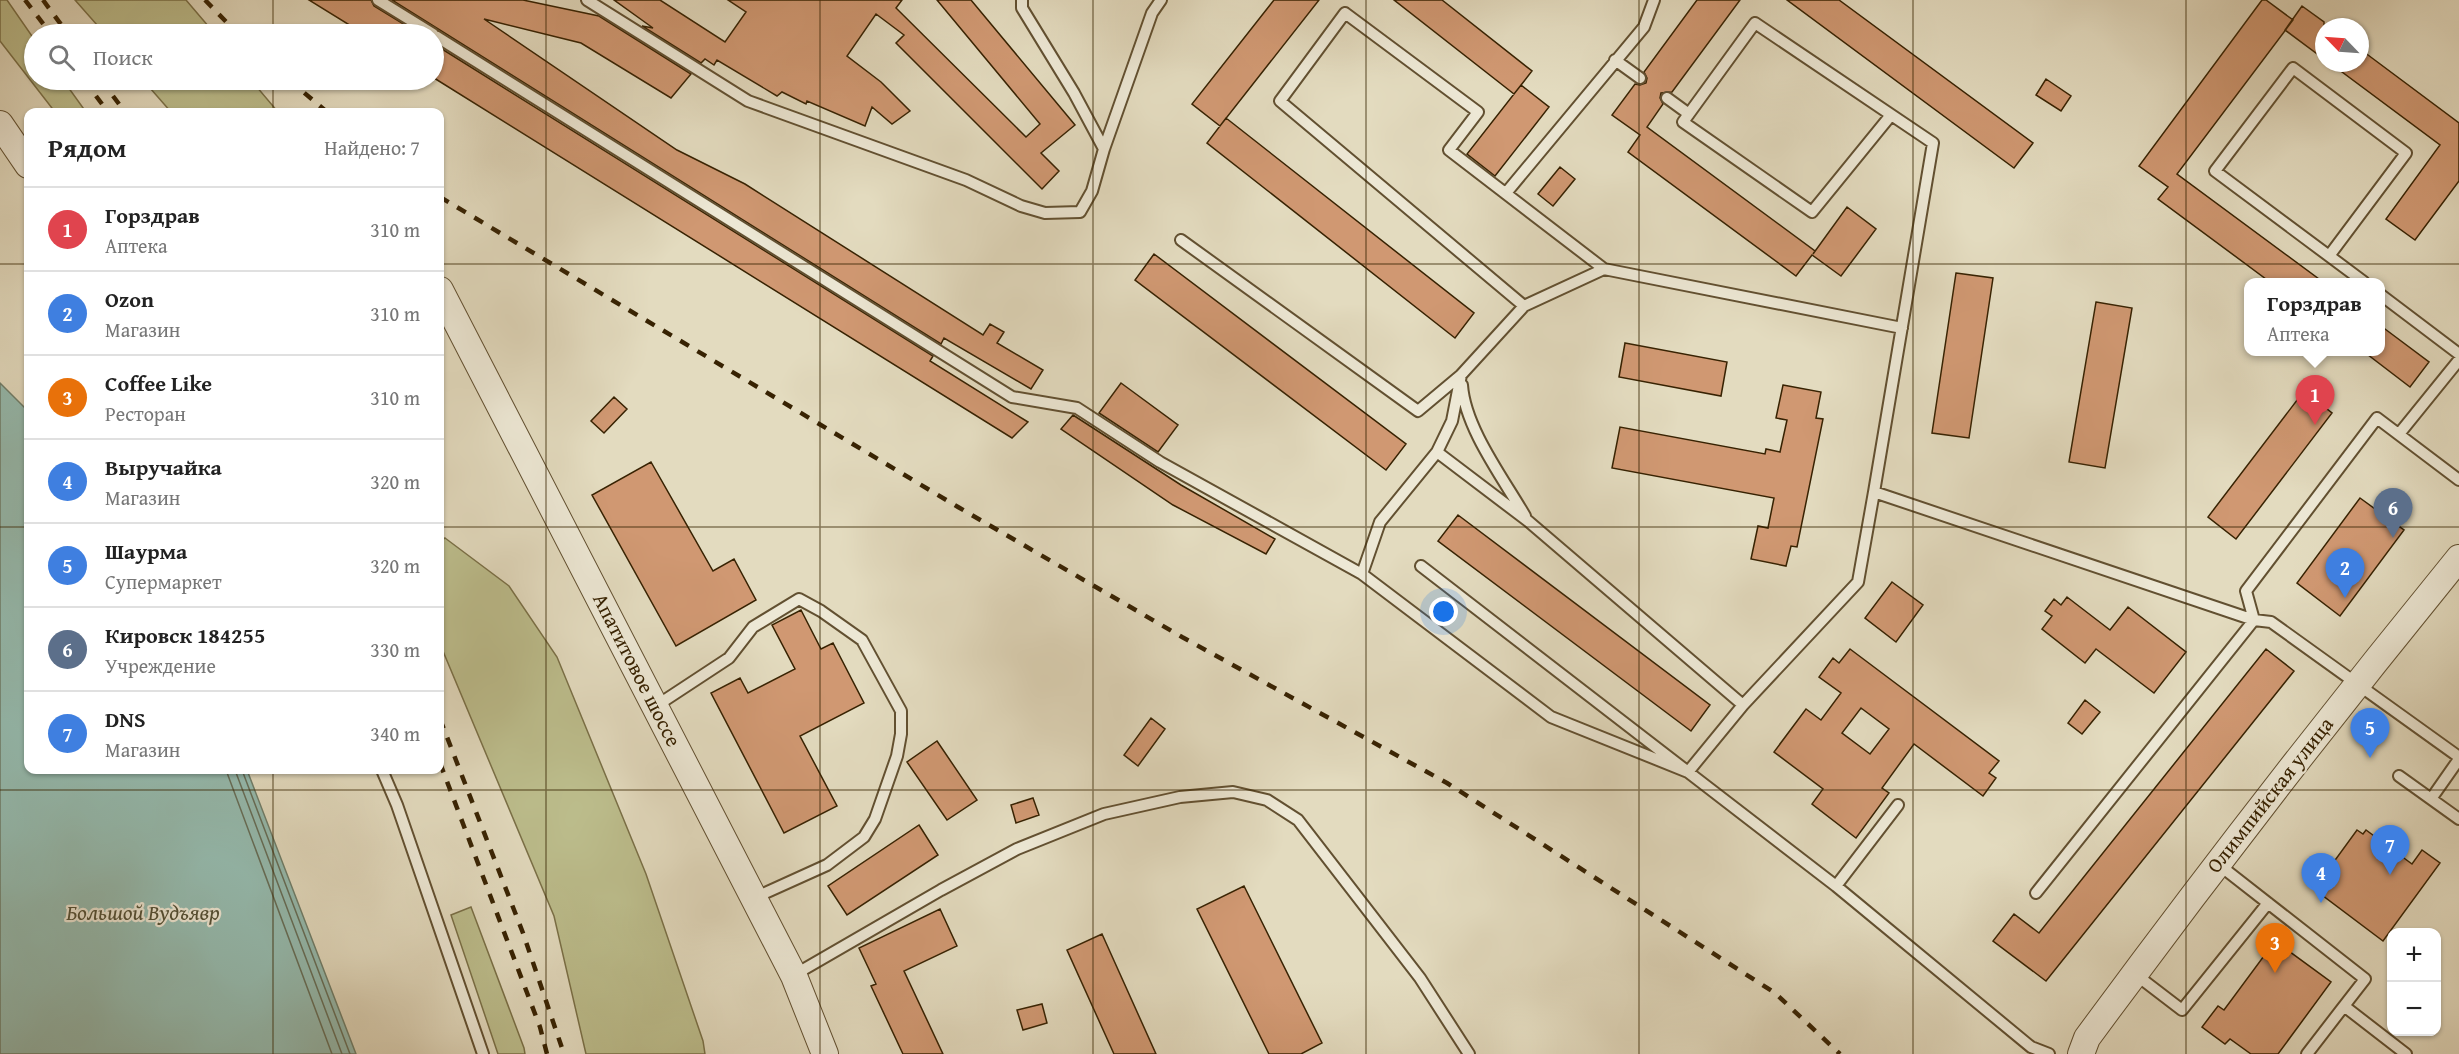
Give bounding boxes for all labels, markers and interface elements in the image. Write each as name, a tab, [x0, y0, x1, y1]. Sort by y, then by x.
north arrow	[2315, 18, 2369, 72]
search box	[24, 24, 444, 90]
icon: search	[45, 41, 78, 74]
text: Поиск	[93, 41, 153, 73]
text: Рядом	[48, 128, 126, 167]
text: Найдено: 7	[324, 133, 420, 162]
text: Горздрав	[105, 199, 200, 231]
text: 1	[62, 215, 73, 244]
text: 310 m	[370, 215, 420, 244]
text: Аптека	[105, 231, 167, 260]
popup	[2244, 278, 2385, 356]
text: Ozon	[105, 283, 154, 315]
text: Горздрав	[2267, 287, 2362, 319]
text: 2	[62, 299, 73, 328]
text: 310 m	[370, 299, 420, 328]
text: Магазин	[105, 315, 180, 344]
text: Аптека	[2267, 319, 2330, 348]
text: Coffee Like	[105, 367, 212, 399]
pin: 1	[2296, 376, 2334, 425]
text: 3	[62, 383, 73, 412]
text: 310 m	[370, 383, 420, 412]
text: Ресторан	[105, 399, 186, 428]
text: Выручайка	[105, 451, 222, 483]
text: 4	[62, 467, 73, 496]
text: 320 m	[370, 467, 420, 496]
text: Магазин	[105, 483, 180, 512]
pin: 6	[2374, 488, 2412, 538]
text: Шаурма	[105, 535, 187, 567]
pin: 2	[2326, 548, 2364, 598]
text: 5	[62, 551, 73, 580]
text: 320 m	[370, 551, 420, 580]
text: Супермаркет	[105, 567, 222, 596]
street label: Апатитовое шоссе	[585, 588, 690, 752]
your location	[1429, 597, 1458, 626]
text: Кировск 184255	[105, 619, 265, 651]
text: 6	[62, 635, 73, 664]
text: 330 m	[370, 635, 420, 664]
text: Учреждение	[105, 651, 216, 680]
text: DNS	[105, 703, 146, 735]
pin: 5	[2350, 708, 2390, 758]
street label: Олимпийская улица	[2199, 710, 2341, 879]
text: 7	[62, 719, 73, 748]
text: 340 m	[370, 719, 420, 748]
text: Магазин	[105, 735, 180, 764]
pin: 7	[2370, 826, 2410, 875]
pin: 4	[2302, 854, 2340, 903]
water label: Большой Вудъявр	[66, 896, 220, 928]
pin: 3	[2256, 924, 2294, 973]
map controls	[2387, 928, 2441, 1036]
button: +	[2387, 928, 2441, 982]
button: −	[2387, 982, 2441, 1036]

